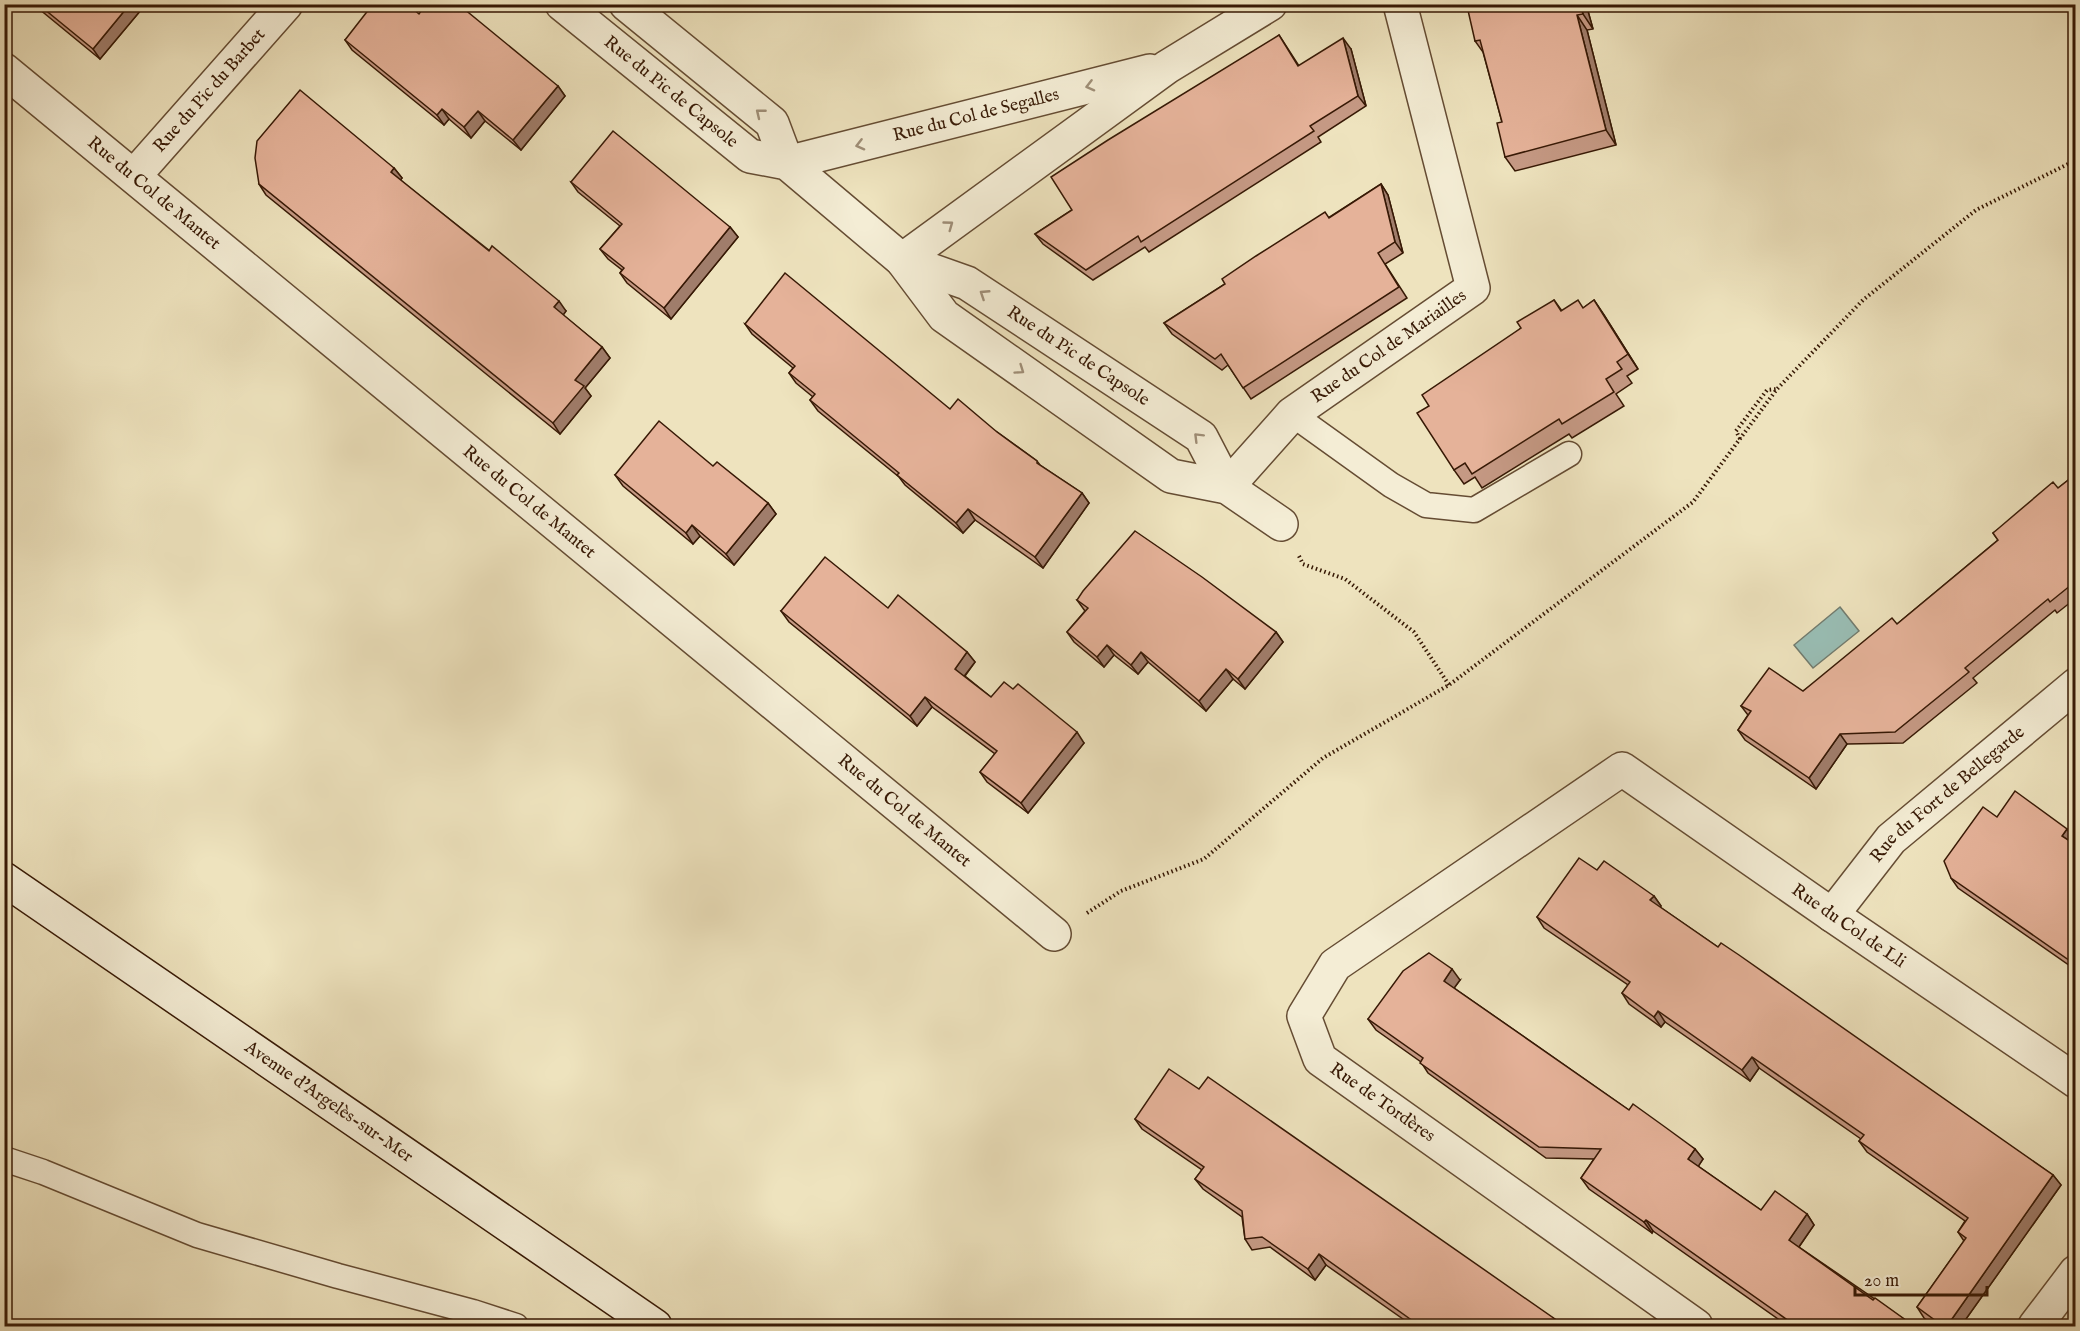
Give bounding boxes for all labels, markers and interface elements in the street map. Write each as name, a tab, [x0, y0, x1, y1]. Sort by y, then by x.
street label: Rue du Pic du Barbet	[149, 24, 270, 157]
street label: Rue du Pic de Capsole	[599, 31, 743, 153]
one-way arrow	[1085, 79, 1095, 92]
street label: Rue du Col de Segalles	[890, 83, 1062, 147]
one-way arrow	[756, 110, 767, 121]
street label: Rue du Col de Mantet	[82, 132, 225, 255]
one-way arrow	[855, 137, 865, 150]
one-way arrow	[943, 221, 954, 232]
street label: Rue du Col de Mariailles	[1307, 284, 1471, 409]
one-way arrow	[979, 290, 990, 301]
street label: Rue du Pic de Capsole	[1002, 301, 1154, 411]
one-way arrow	[1014, 363, 1025, 374]
one-way arrow	[1194, 434, 1205, 445]
street label: Rue du Col de Mantet	[458, 440, 601, 564]
street label: Rue du Fort de Bellegarde	[1865, 721, 2030, 867]
street label: Rue du Col de Mantet	[833, 749, 976, 873]
street label: Rue du Col de Lli	[1787, 879, 1910, 973]
street label: Avenue d'Argelès-sur-Mer	[239, 1035, 418, 1168]
street label: Rue de Tordères	[1325, 1058, 1439, 1148]
scale bar	[1855, 1259, 1987, 1297]
text: 20 m	[1864, 1270, 1899, 1293]

